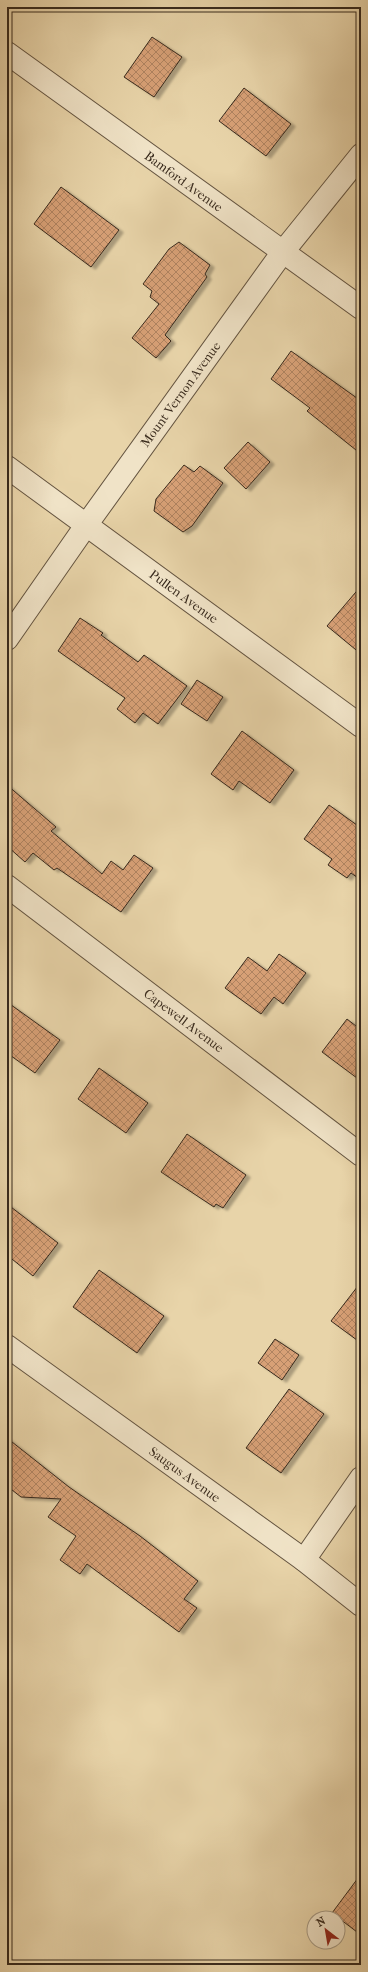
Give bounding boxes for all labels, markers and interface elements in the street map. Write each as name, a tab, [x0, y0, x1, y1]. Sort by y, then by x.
street label: Bamford Avenue	[142, 148, 226, 215]
street label: Mount Vernon Avenue	[137, 338, 224, 450]
street label: Pullen Avenue	[147, 567, 221, 627]
street label: Capewell Avenue	[141, 986, 227, 1056]
street label: Saugus Avenue	[146, 1444, 224, 1506]
north arrow	[306, 1910, 346, 1950]
text: N	[314, 1914, 329, 1930]

